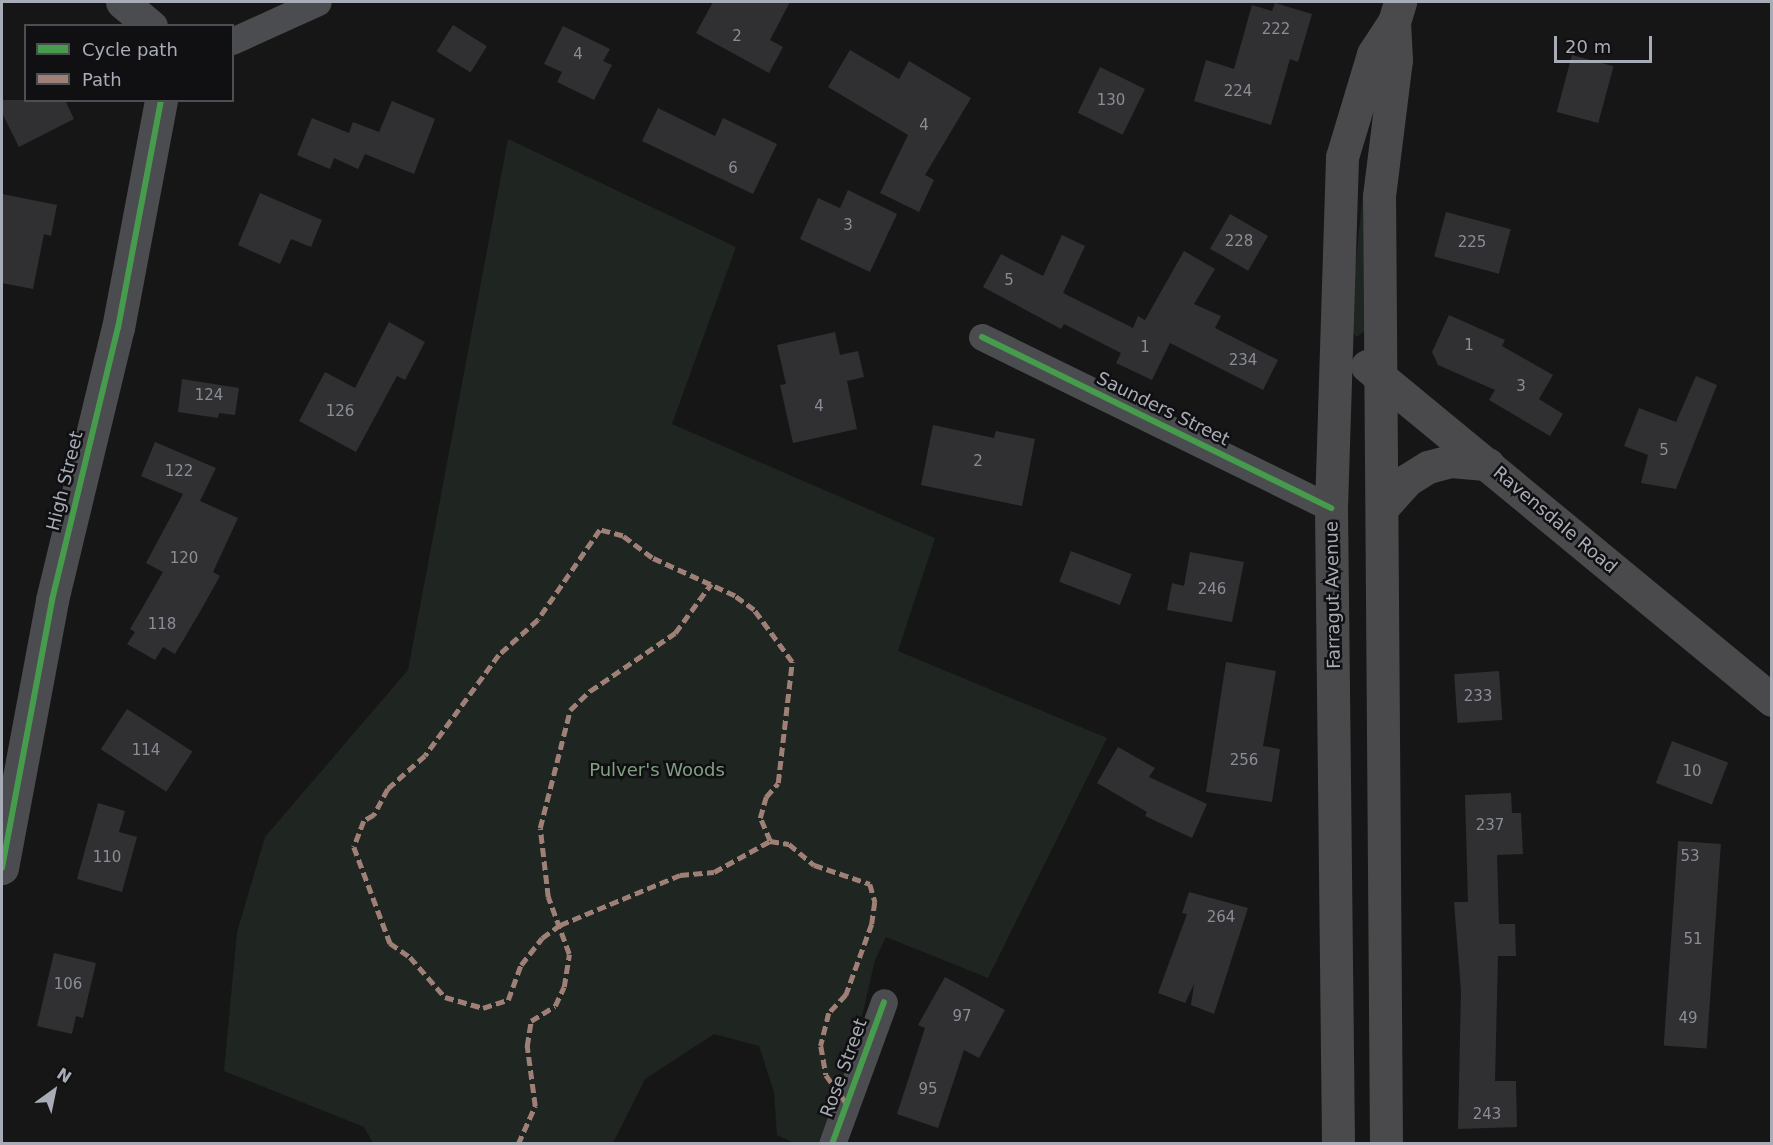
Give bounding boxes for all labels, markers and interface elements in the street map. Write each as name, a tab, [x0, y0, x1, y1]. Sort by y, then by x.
house number: 222	[1262, 21, 1290, 39]
legend	[24, 24, 234, 102]
scale bar	[1557, 24, 1654, 62]
house number: 2	[732, 28, 742, 46]
text: 20 m	[1565, 36, 1611, 57]
text: Cycle path	[82, 39, 178, 60]
house number: 4	[573, 46, 583, 64]
text: Path	[82, 69, 122, 90]
house number: 224	[1224, 83, 1252, 101]
house number: 130	[1097, 92, 1125, 110]
house number: 4	[919, 117, 929, 135]
house number: 6	[728, 160, 738, 178]
house number: 3	[843, 217, 853, 235]
house number: 228	[1225, 233, 1253, 251]
house number: 225	[1458, 234, 1486, 252]
house number: 5	[1004, 272, 1014, 290]
house number: 1	[1464, 337, 1474, 355]
house number: 1	[1140, 339, 1150, 357]
house number: 234	[1229, 352, 1257, 370]
street label: Saunders Street	[1093, 368, 1233, 450]
house number: 3	[1516, 378, 1526, 396]
house number: 124	[195, 387, 223, 405]
house number: 4	[814, 398, 824, 416]
house number: 126	[326, 403, 354, 421]
street label: High Street	[42, 429, 88, 533]
house number: 5	[1659, 442, 1669, 460]
house number: 2	[973, 453, 983, 471]
street label: Ravensdale Road	[1489, 462, 1621, 578]
house number: 122	[165, 463, 193, 481]
street label: Farragut Avenue	[1321, 521, 1345, 669]
house number: 120	[170, 550, 198, 568]
house number: 246	[1198, 581, 1226, 599]
house number: 118	[148, 616, 176, 634]
house number: 233	[1464, 688, 1492, 706]
house number: 114	[132, 742, 160, 760]
house number: 256	[1230, 752, 1258, 770]
park label: Pulver's Woods	[589, 759, 725, 781]
house number: 10	[1682, 763, 1702, 781]
house number: 237	[1476, 817, 1504, 835]
house number: 53	[1680, 848, 1700, 866]
house number: 110	[93, 849, 121, 867]
house number: 264	[1207, 909, 1235, 927]
house number: 51	[1683, 931, 1703, 949]
house number: 106	[54, 976, 82, 994]
house number: 97	[952, 1008, 972, 1026]
house number: 49	[1678, 1010, 1698, 1028]
street label: Rose Street	[816, 1016, 872, 1120]
north arrow	[24, 1061, 84, 1121]
text: N	[53, 1064, 75, 1087]
house number: 95	[918, 1081, 938, 1099]
house number: 243	[1473, 1106, 1501, 1124]

